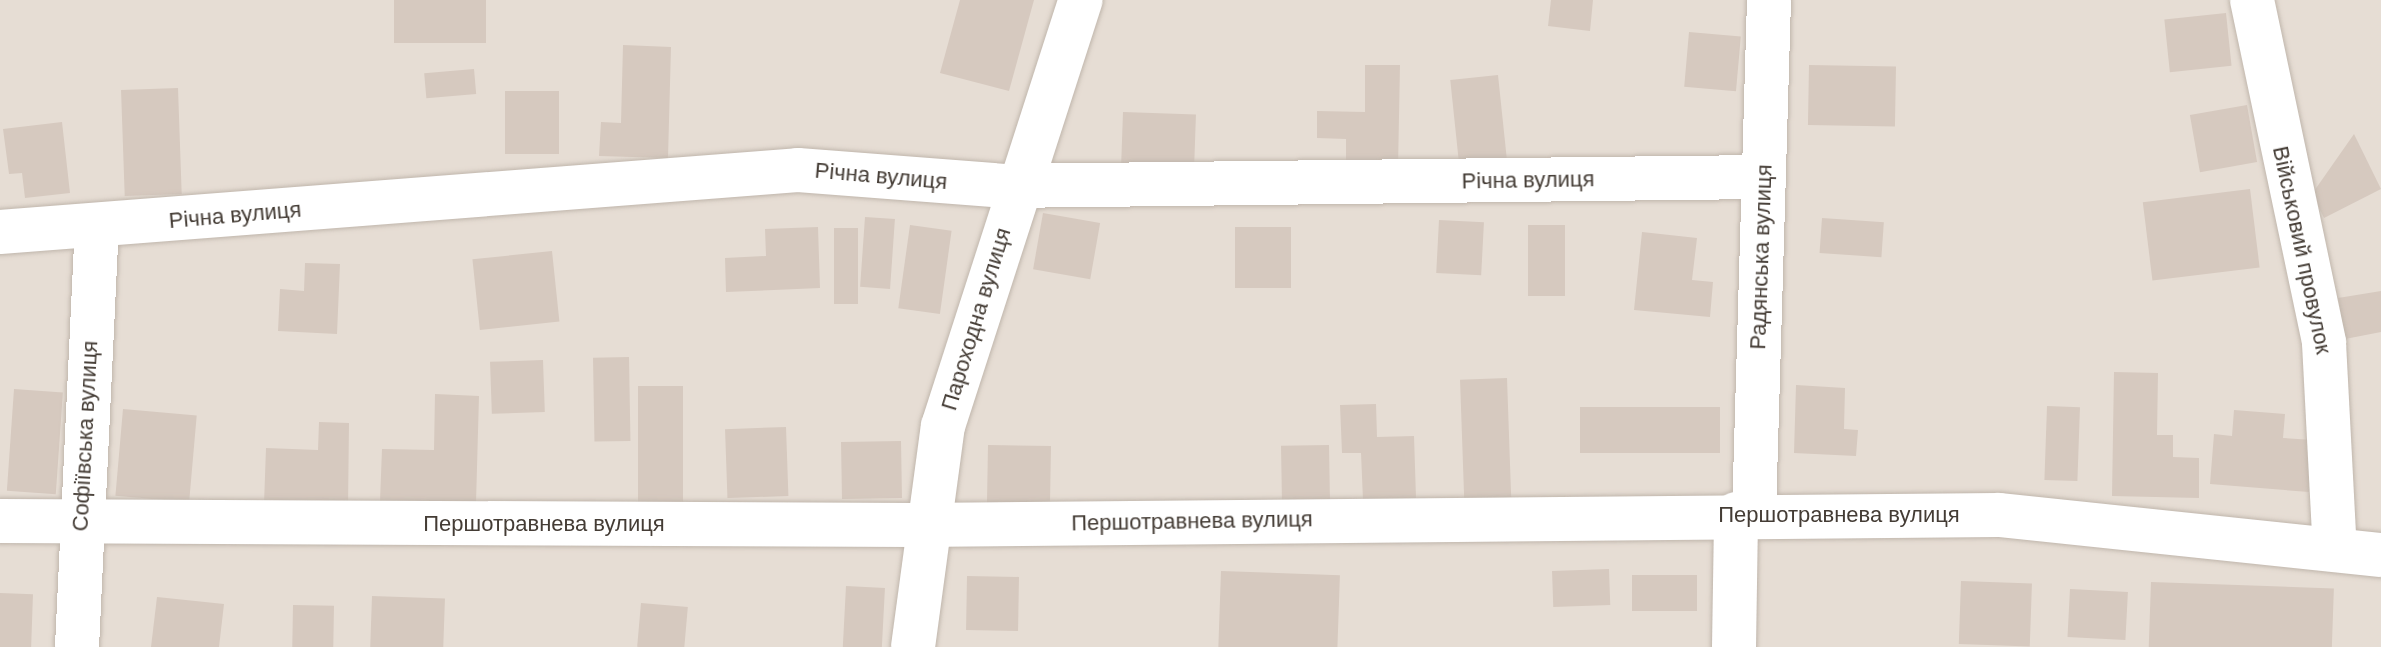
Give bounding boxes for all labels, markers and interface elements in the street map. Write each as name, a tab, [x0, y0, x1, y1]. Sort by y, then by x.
street label: Військовий провулок	[2267, 144, 2337, 356]
street label: Річна вулиця	[814, 157, 948, 195]
street label: Радянська вулиця	[1745, 164, 1777, 350]
street label: Річна вулиця	[1461, 166, 1595, 194]
street label: Річна вулиця	[168, 196, 302, 234]
street label: Пароходна вулиця	[936, 225, 1016, 413]
street label: Софіївська вулиця	[67, 340, 103, 532]
street label: Першотравнева вулиця	[1718, 502, 1960, 528]
street label: Першотравнева вулиця	[1071, 506, 1313, 536]
street label: Першотравнева вулиця	[423, 511, 665, 537]

